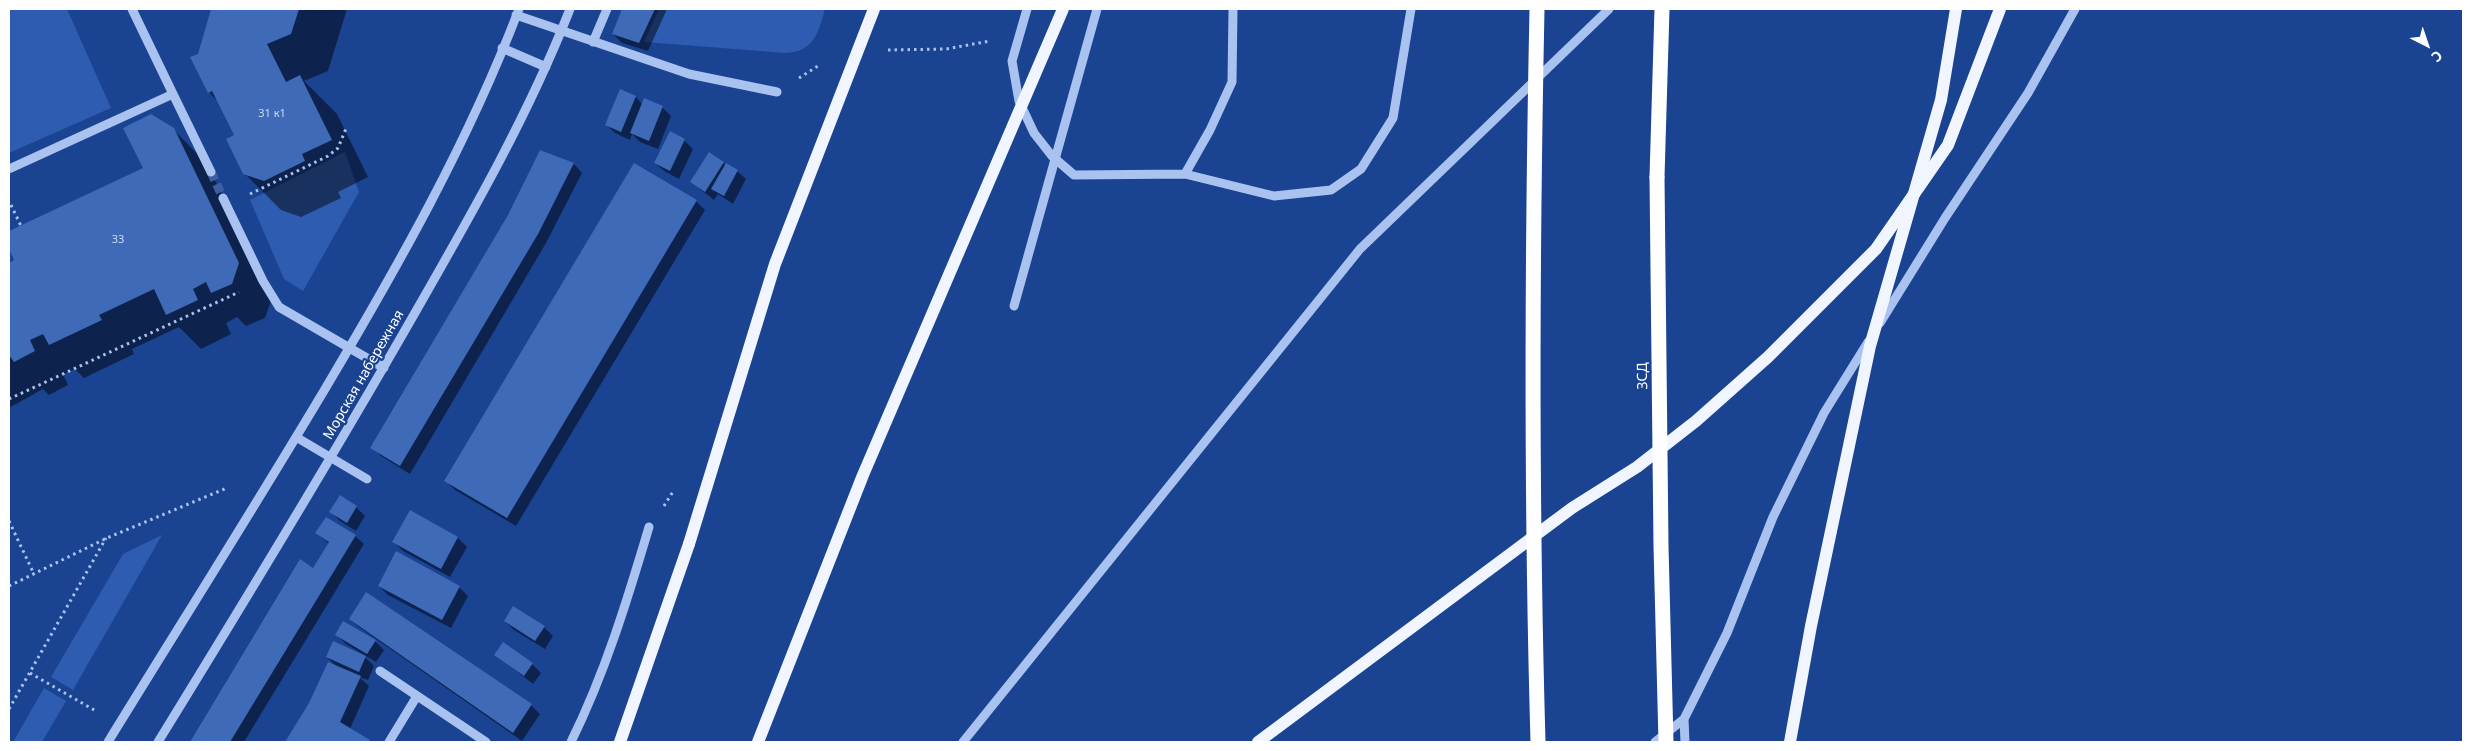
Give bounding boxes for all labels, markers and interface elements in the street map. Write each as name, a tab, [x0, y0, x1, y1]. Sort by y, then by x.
north arrow	[2402, 20, 2452, 70]
text: С	[2428, 47, 2447, 67]
house number: 31 к1	[258, 107, 286, 121]
house number: 33	[112, 233, 124, 247]
street label: Морская набережная	[320, 307, 408, 443]
street label: ЗСД	[1634, 362, 1652, 390]

